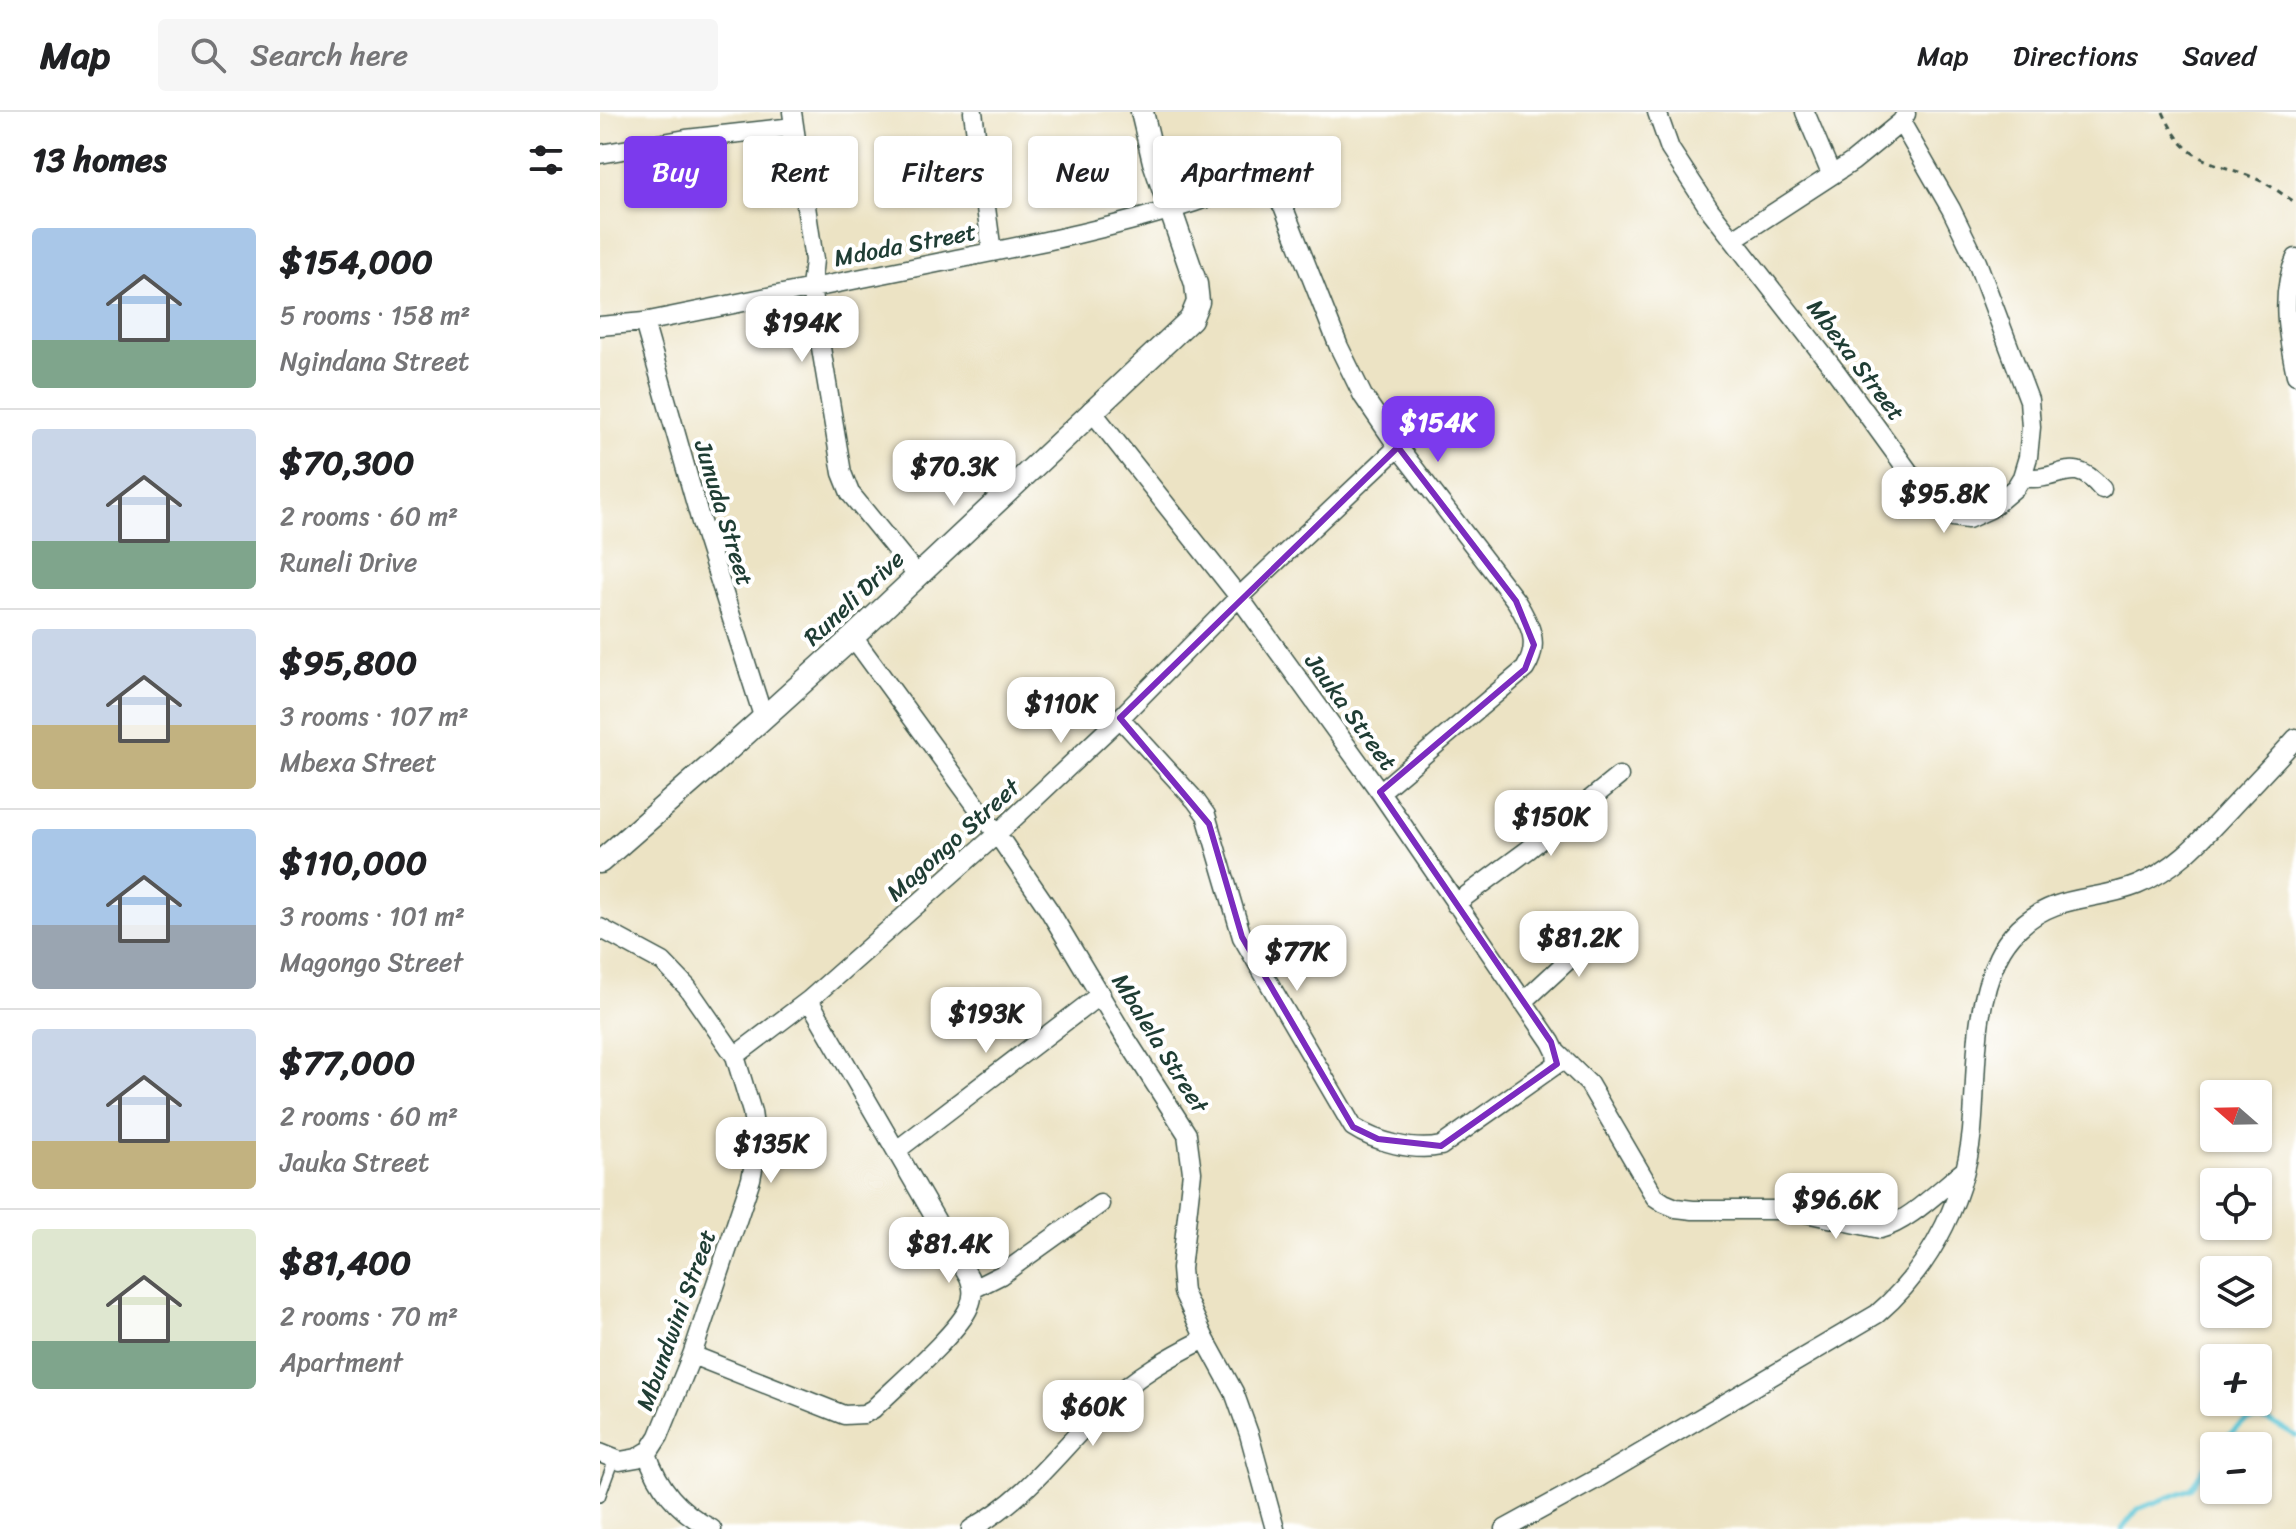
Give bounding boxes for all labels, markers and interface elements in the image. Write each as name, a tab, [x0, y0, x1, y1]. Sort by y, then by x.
search box	[158, 19, 718, 91]
text: Map	[40, 22, 110, 89]
text: Search here	[250, 28, 408, 82]
text: Map	[1917, 31, 1969, 80]
text: Directions	[2013, 31, 2138, 80]
text: Saved	[2182, 31, 2256, 80]
icon: search	[186, 33, 230, 77]
text: 13 homes	[32, 130, 167, 190]
chip: Buy	[624, 136, 727, 208]
chip: Rent	[743, 136, 858, 208]
chip: Filters	[874, 136, 1012, 208]
chip: New	[1028, 136, 1137, 208]
chip: Apartment	[1153, 136, 1341, 208]
icon: filters	[524, 138, 568, 182]
street label: Mdoda Street	[830, 211, 980, 279]
text: $154,000	[280, 232, 433, 292]
icon: home	[96, 260, 192, 356]
street label: Mbexa Street	[1796, 290, 1916, 430]
text: 5 rooms · 158 m²	[280, 292, 471, 338]
pin: $194K	[746, 296, 858, 364]
text: $194K	[764, 299, 840, 345]
text: Ngindana Street	[280, 338, 469, 384]
pin: $154K	[1382, 396, 1494, 464]
text: $154K	[1400, 399, 1476, 445]
text: $70,300	[280, 433, 415, 493]
street label: Junuda Street	[682, 434, 766, 591]
pin: $70.3K	[889, 440, 1019, 508]
text: $70.3K	[911, 443, 997, 489]
icon: home	[96, 461, 192, 557]
pin: $95.8K	[1879, 467, 2009, 535]
text: $95.8K	[1900, 470, 1988, 516]
text: 2 rooms · 60 m²	[280, 493, 458, 539]
text: Runeli Drive	[280, 539, 417, 585]
street label: Runeli Drive	[793, 539, 915, 657]
text: $95,800	[280, 633, 417, 693]
street label: Jauka Street	[1293, 643, 1408, 780]
icon: home	[96, 661, 192, 757]
pin: $110K	[1005, 677, 1117, 745]
text: $110K	[1025, 680, 1097, 726]
text: 3 rooms · 107 m²	[280, 693, 469, 739]
text: Mbexa Street	[280, 739, 437, 785]
street label: Magongo Street	[876, 767, 1031, 912]
pin: $150K	[1495, 790, 1607, 858]
text: $150K	[1513, 793, 1589, 839]
text: $110,000	[280, 833, 427, 893]
icon: home	[96, 861, 192, 957]
text: 3 rooms · 101 m²	[280, 893, 465, 939]
pin: $81.2K	[1514, 911, 1644, 979]
text: $81.2K	[1538, 914, 1621, 960]
pin: $77K	[1250, 925, 1344, 993]
text: $77K	[1266, 928, 1329, 974]
text: Magongo Street	[280, 939, 463, 985]
street label: Mbalela Street	[1100, 965, 1221, 1123]
pin: $193K	[930, 987, 1042, 1055]
text: $193K	[949, 990, 1023, 1036]
text: $77,000	[280, 1033, 415, 1093]
icon: home	[96, 1061, 192, 1157]
north arrow	[2200, 1080, 2272, 1152]
map controls	[2200, 1080, 2272, 1504]
text: 2 rooms · 60 m²	[280, 1093, 458, 1139]
pin: $135K	[715, 1117, 827, 1185]
text: $135K	[734, 1120, 808, 1166]
text: Jauka Street	[280, 1139, 429, 1185]
button: locate	[2200, 1168, 2272, 1240]
pin: $96.6K	[1771, 1173, 1901, 1241]
text: $96.6K	[1793, 1176, 1879, 1222]
pin: $81.4K	[884, 1217, 1014, 1285]
text: $81.4K	[907, 1220, 991, 1266]
street label: Mbundwini Street	[624, 1224, 728, 1416]
text: $81,400	[280, 1233, 411, 1293]
button: layers	[2200, 1256, 2272, 1328]
icon: home	[96, 1261, 192, 1357]
text: 2 rooms · 70 m²	[280, 1293, 458, 1339]
text: Apartment	[280, 1339, 403, 1385]
button: +	[2200, 1344, 2272, 1416]
pin: $60K	[1046, 1380, 1140, 1448]
text: $60K	[1061, 1383, 1125, 1429]
button: −	[2200, 1432, 2272, 1504]

